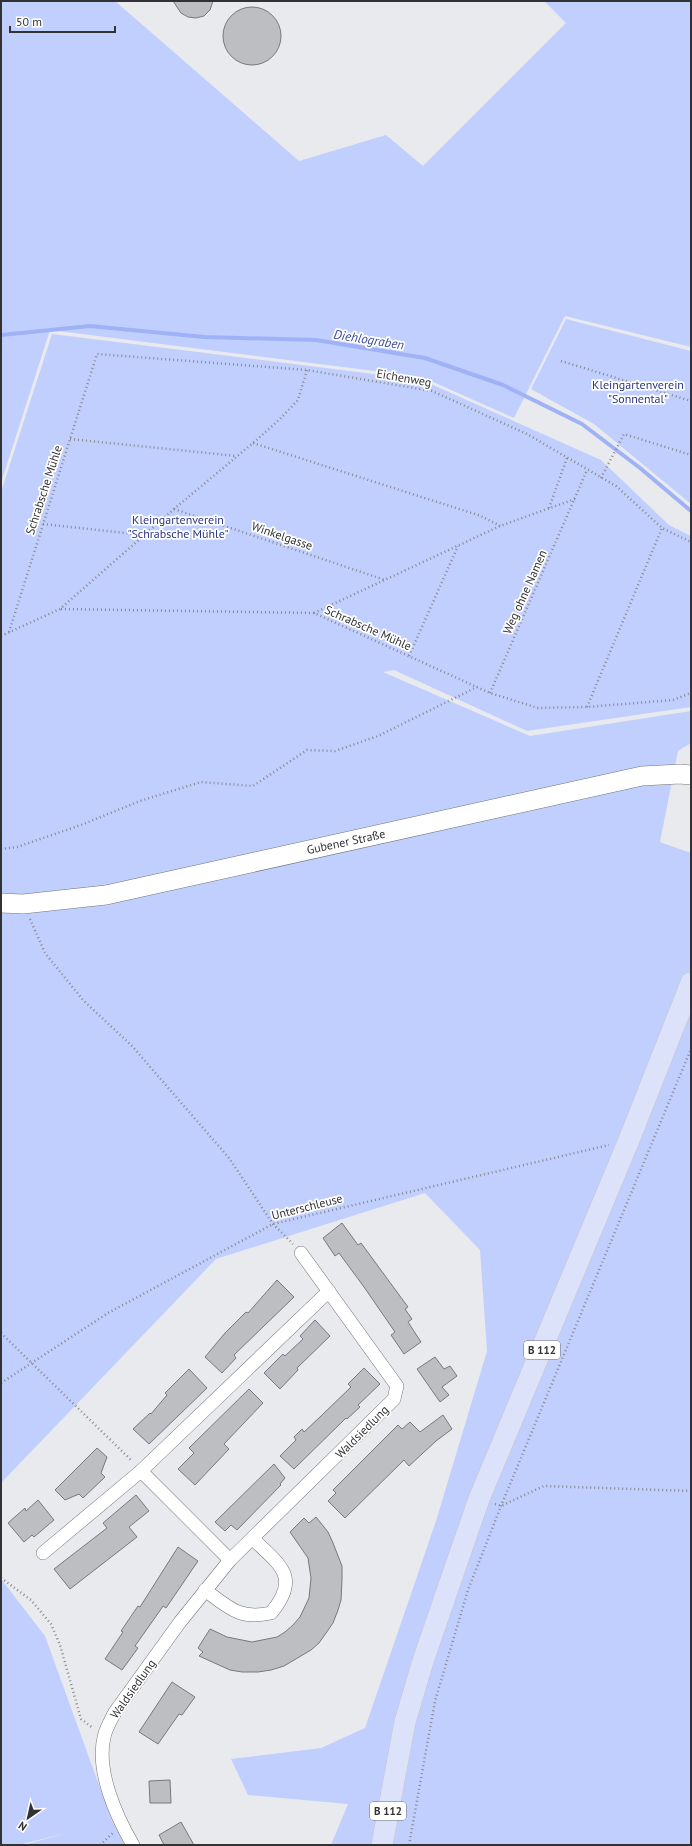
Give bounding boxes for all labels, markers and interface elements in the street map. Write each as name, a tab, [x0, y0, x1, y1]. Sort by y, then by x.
scale bar	[10, 8, 115, 34]
text: 50 m	[16, 14, 42, 29]
water label: Diehlograben	[332, 326, 406, 353]
street label: Eichenweg	[376, 365, 433, 390]
park label: Kleingartenverein "Sonnental"	[592, 377, 684, 406]
street label: Schrabsche Mühle	[22, 443, 65, 537]
park label: Kleingartenverein "Schrabsche Mühle"	[127, 512, 229, 541]
street label: Winkelgasse	[250, 518, 315, 553]
street label: Weg ohne Namen	[499, 547, 550, 636]
street label: Schrabsche Mühle	[323, 602, 414, 653]
street label: Gubener Straße	[305, 826, 387, 857]
street label: Unterschleuse	[270, 1190, 344, 1223]
road number: B 112	[524, 1341, 560, 1359]
street label: Waldsiedlung	[332, 1402, 391, 1461]
street label: Waldsiedlung	[107, 1656, 159, 1721]
north arrow	[8, 1798, 48, 1838]
road number: B 112	[370, 1802, 406, 1820]
text: N	[15, 1818, 29, 1834]

